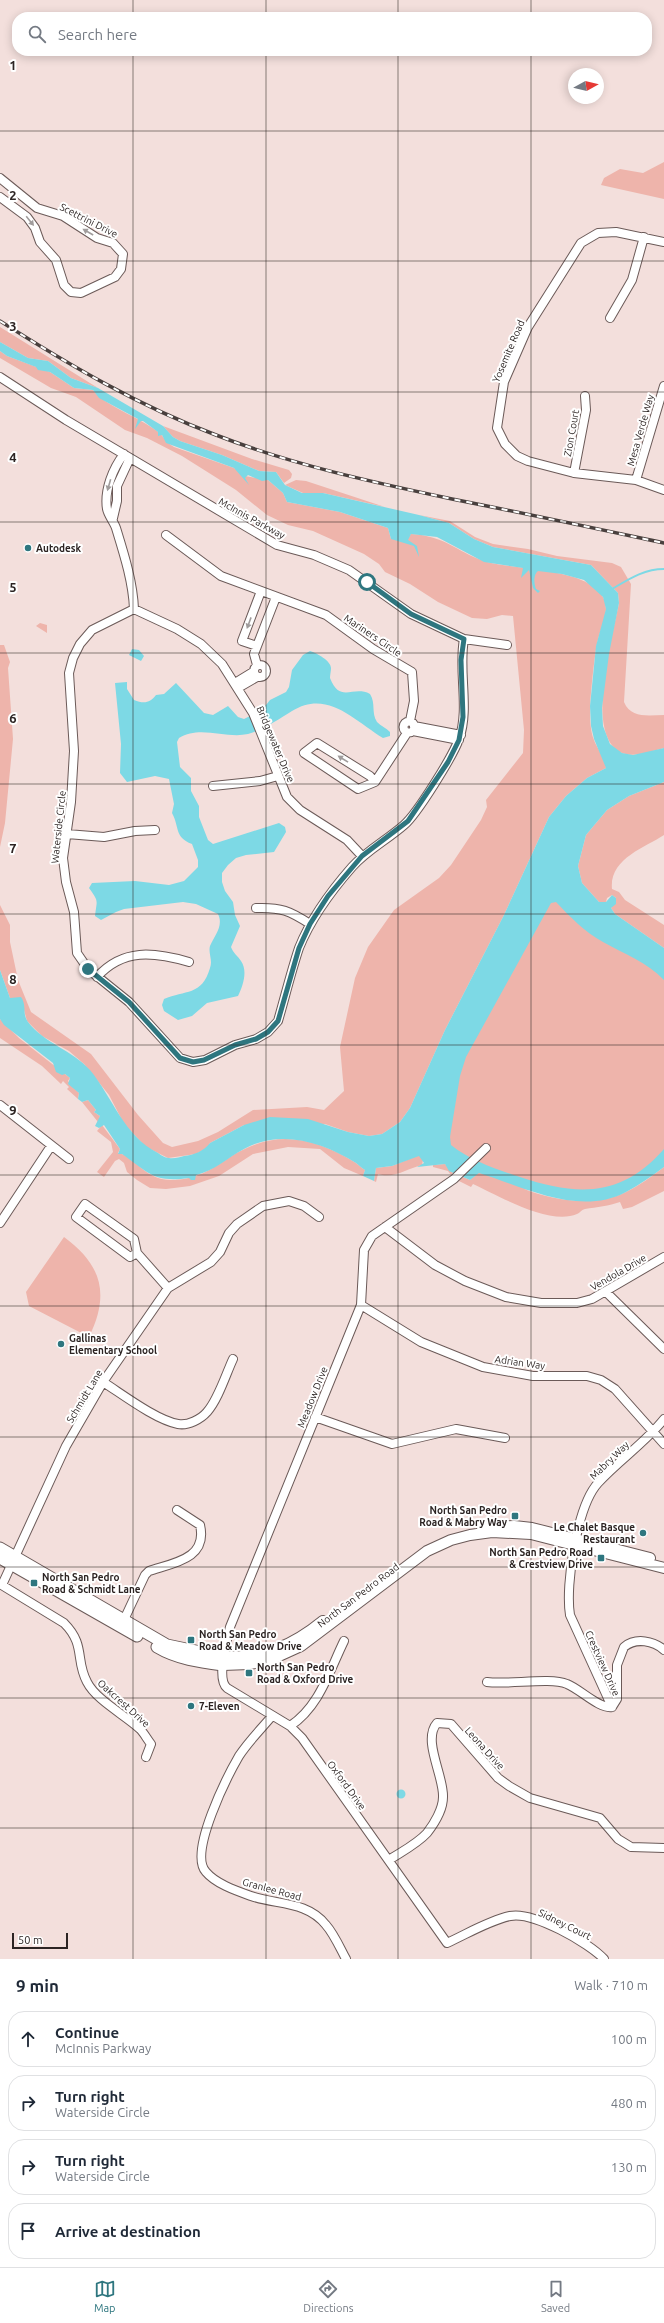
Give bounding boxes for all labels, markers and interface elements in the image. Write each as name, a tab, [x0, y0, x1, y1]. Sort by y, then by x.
search box	[12, 12, 652, 56]
icon: search	[26, 23, 48, 45]
text: Search here	[58, 26, 137, 43]
text: 1	[9, 58, 17, 72]
north arrow	[568, 68, 604, 104]
text: 2	[9, 188, 17, 202]
street label: Scettrini Drive	[58, 201, 120, 240]
one-way arrow	[26, 216, 34, 227]
one-way arrow	[83, 229, 94, 236]
street label: Yosemite Road	[490, 318, 527, 384]
text: 3	[9, 319, 17, 333]
street label: Mesa Verde Way	[625, 393, 656, 467]
street label: Zion Court	[562, 409, 581, 457]
text: 4	[9, 450, 17, 464]
one-way arrow	[106, 480, 112, 492]
street label: McInnis Parkway	[217, 496, 287, 541]
marker: Autodesk	[23, 543, 33, 553]
place label: Autodesk	[36, 543, 82, 554]
route start	[358, 573, 376, 591]
text: 5	[9, 580, 17, 594]
street label: Mariners Circle	[342, 612, 404, 659]
one-way arrow	[245, 617, 251, 629]
street label: Bridgewater Drive	[255, 704, 297, 784]
text: 6	[9, 711, 17, 725]
one-way arrow	[338, 756, 349, 763]
street label: Waterside Circle	[49, 790, 68, 864]
text: 7	[9, 841, 17, 855]
route end	[79, 960, 97, 978]
text: 8	[9, 972, 17, 986]
text: 9	[9, 1103, 17, 1117]
street label: Vendola Drive	[588, 1252, 648, 1293]
place label: Gallinas Elementary School	[69, 1333, 157, 1356]
marker: Gallinas Elementary School	[56, 1339, 66, 1349]
street label: Adrian Way	[494, 1354, 546, 1371]
street label: Meadow Drive	[295, 1365, 330, 1429]
street label: Schmidt Lane	[64, 1368, 105, 1425]
street label: Mabry Way	[588, 1439, 631, 1482]
place label: North San Pedro Road & Mabry Way	[419, 1505, 508, 1528]
marker: North San Pedro Road & Mabry Way	[510, 1511, 520, 1521]
place label: Le Chalet Basque Restaurant	[554, 1522, 636, 1545]
marker: Le Chalet Basque Restaurant	[638, 1528, 648, 1538]
place label: North San Pedro Road & Crestview Drive	[489, 1547, 593, 1570]
marker: North San Pedro Road & Crestview Drive	[596, 1553, 606, 1563]
street label: North San Pedro Road	[315, 1561, 401, 1630]
place label: North San Pedro Road & Schmidt Lane	[42, 1572, 141, 1595]
marker: North San Pedro Road & Schmidt Lane	[29, 1578, 39, 1588]
place label: North San Pedro Road & Meadow Drive	[199, 1629, 302, 1652]
street label: Crestview Drive	[583, 1629, 622, 1698]
marker: North San Pedro Road & Meadow Drive	[186, 1635, 196, 1645]
place label: North San Pedro Road & Oxford Drive	[257, 1662, 354, 1685]
marker: North San Pedro Road & Oxford Drive	[244, 1668, 254, 1678]
street label: Oakcrest Drive	[95, 1677, 152, 1730]
marker: 7-Eleven	[186, 1701, 196, 1711]
place label: 7-Eleven	[199, 1701, 240, 1712]
street label: Leona Drive	[463, 1725, 507, 1772]
street label: Oxford Drive	[325, 1759, 368, 1812]
street label: Granlee Road	[241, 1876, 303, 1903]
street label: Sidney Court	[537, 1907, 593, 1942]
scale bar	[12, 1931, 68, 1950]
text: 50 m	[18, 1934, 42, 1946]
text: 9 min	[16, 1976, 59, 1995]
text: Walk · 710 m	[574, 1978, 648, 1992]
text: Continue	[55, 2024, 119, 2041]
icon: ahead	[17, 2028, 39, 2050]
text: 100 m	[611, 2032, 647, 2046]
text: McInnis Parkway	[55, 2041, 151, 2055]
text: Turn right	[55, 2088, 125, 2105]
icon: right	[17, 2092, 39, 2114]
text: 480 m	[611, 2096, 647, 2110]
text: Waterside Circle	[55, 2105, 150, 2119]
text: Turn right	[55, 2152, 125, 2169]
icon: right	[17, 2156, 39, 2178]
text: 130 m	[611, 2160, 647, 2174]
text: Waterside Circle	[55, 2169, 150, 2183]
icon: arrive	[17, 2220, 39, 2242]
text: Arrive at destination	[55, 2223, 201, 2240]
tab: Map	[94, 2278, 116, 2314]
tab: Directions	[303, 2278, 353, 2314]
tab: Saved	[541, 2278, 570, 2314]

